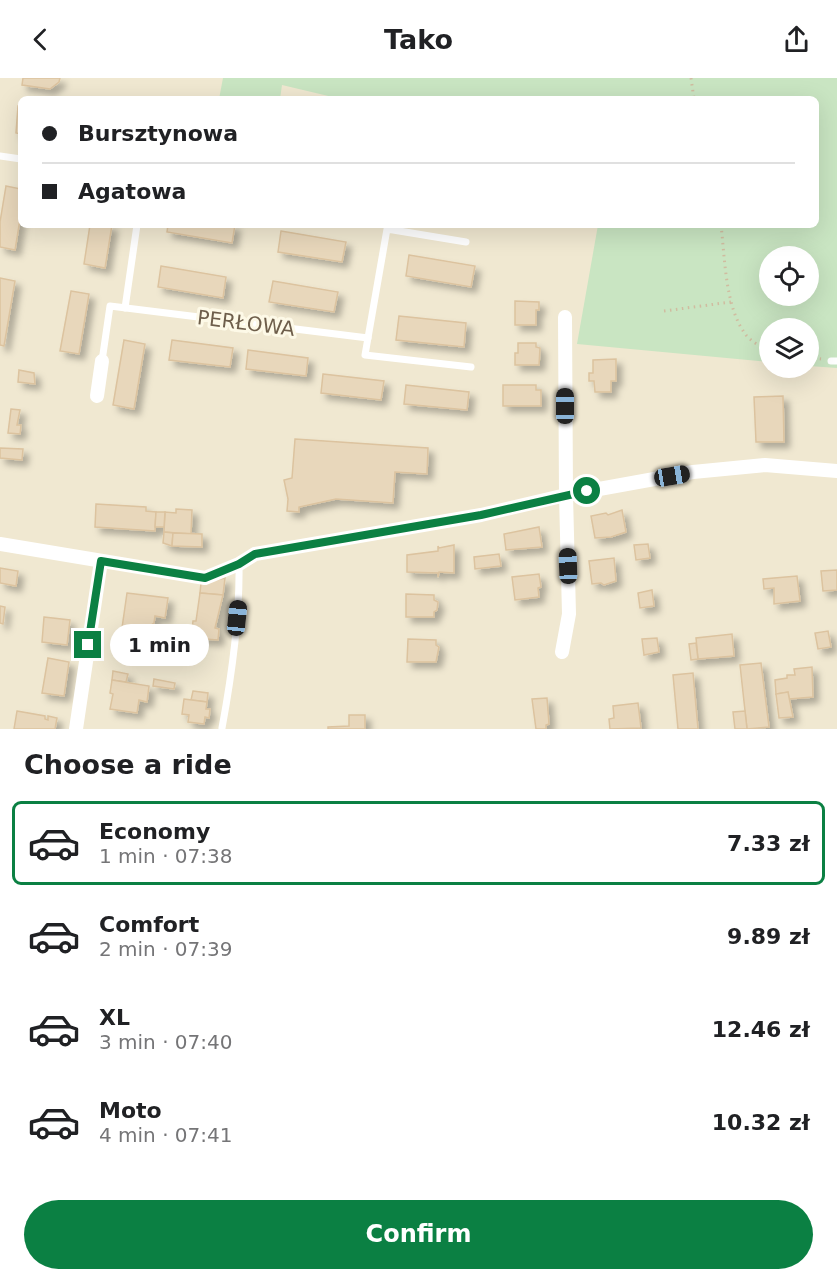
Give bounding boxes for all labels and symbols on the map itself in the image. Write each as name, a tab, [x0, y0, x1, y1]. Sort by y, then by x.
street label: PERŁOWA	[196, 305, 296, 341]
car	[556, 388, 574, 424]
car	[653, 464, 691, 488]
route start	[573, 477, 600, 504]
car	[558, 548, 578, 584]
car	[226, 599, 248, 637]
callout: 1 min	[109, 624, 208, 666]
route end	[74, 631, 101, 658]

